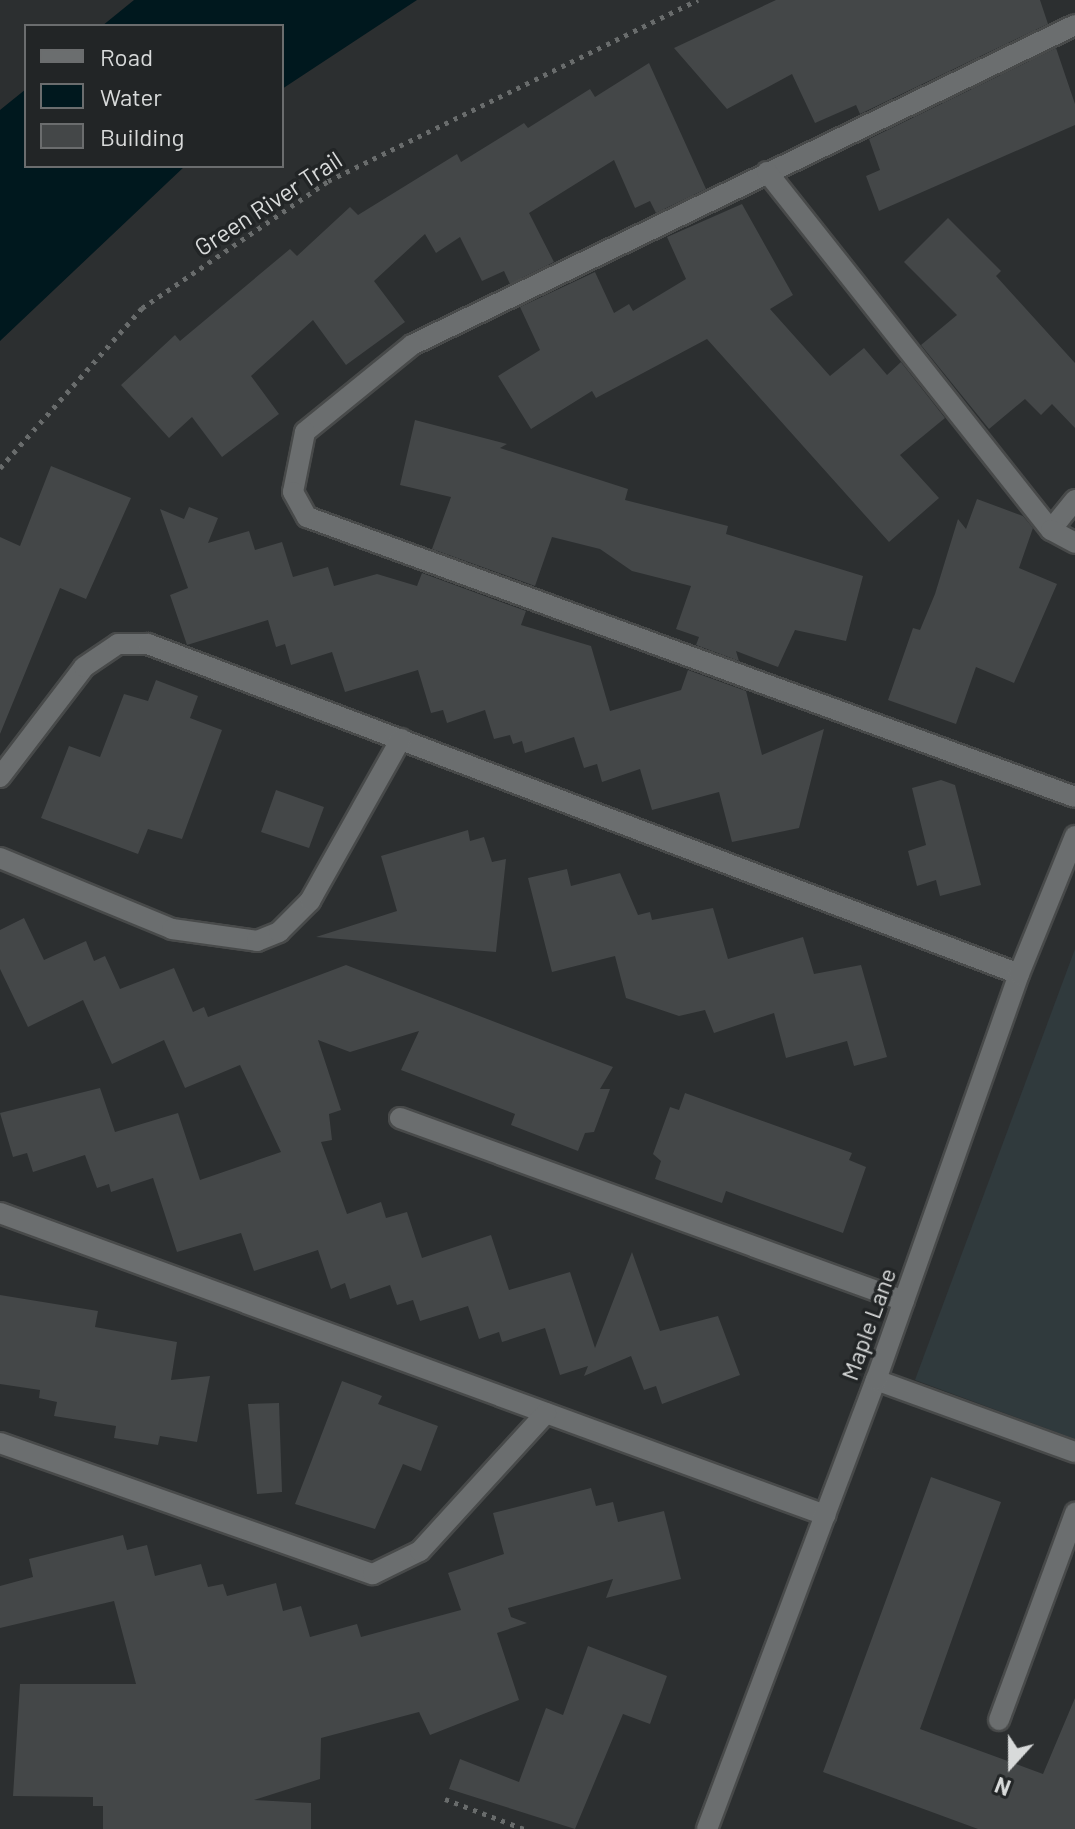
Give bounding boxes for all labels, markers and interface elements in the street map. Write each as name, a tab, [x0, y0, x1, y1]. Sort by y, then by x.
legend	[24, 24, 284, 168]
text: Road	[100, 42, 153, 71]
text: Water	[100, 82, 162, 111]
text: Building	[100, 122, 184, 151]
street label: Green River Trail	[189, 145, 347, 261]
street label: Maple Lane	[834, 1264, 902, 1384]
north arrow	[971, 1725, 1051, 1805]
text: N	[991, 1773, 1014, 1802]

